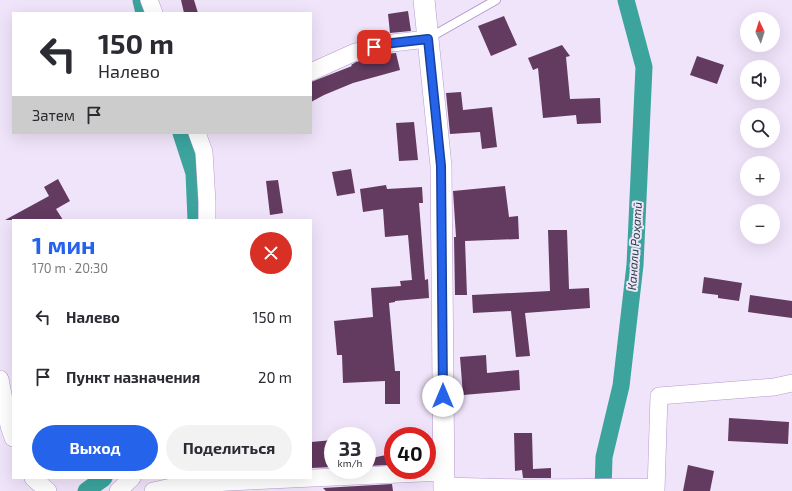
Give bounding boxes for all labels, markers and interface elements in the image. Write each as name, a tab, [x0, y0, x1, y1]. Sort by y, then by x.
north arrow	[740, 12, 780, 52]
map controls	[740, 12, 780, 244]
text: 150 m	[98, 26, 174, 60]
icon: left	[32, 28, 84, 80]
pin	[357, 30, 391, 64]
icon: arrive	[363, 36, 385, 58]
text: Налево	[98, 60, 160, 82]
button: sound	[740, 60, 780, 100]
icon: arrive	[83, 104, 105, 126]
text: Затем	[32, 106, 75, 124]
button: search	[740, 108, 780, 148]
button: +	[740, 156, 780, 196]
water label: Канали Роҳатӣ	[624, 201, 644, 291]
button: −	[740, 204, 780, 244]
text: 1 мин	[32, 230, 96, 259]
button: close	[250, 232, 292, 274]
text: 170 m · 20:30	[32, 260, 108, 276]
icon: left	[32, 306, 54, 328]
text: Налево	[66, 308, 120, 326]
text: 150 m	[252, 308, 292, 326]
icon: arrive	[32, 366, 54, 388]
text: Пункт назначения	[66, 368, 200, 386]
text: 20 m	[258, 368, 292, 386]
position arrow	[422, 375, 464, 417]
button: Выход	[32, 425, 158, 471]
button: Поделиться	[166, 425, 292, 471]
speed limit sign: 40	[384, 427, 436, 479]
text: 33	[339, 436, 361, 460]
text: km/h	[338, 457, 362, 469]

